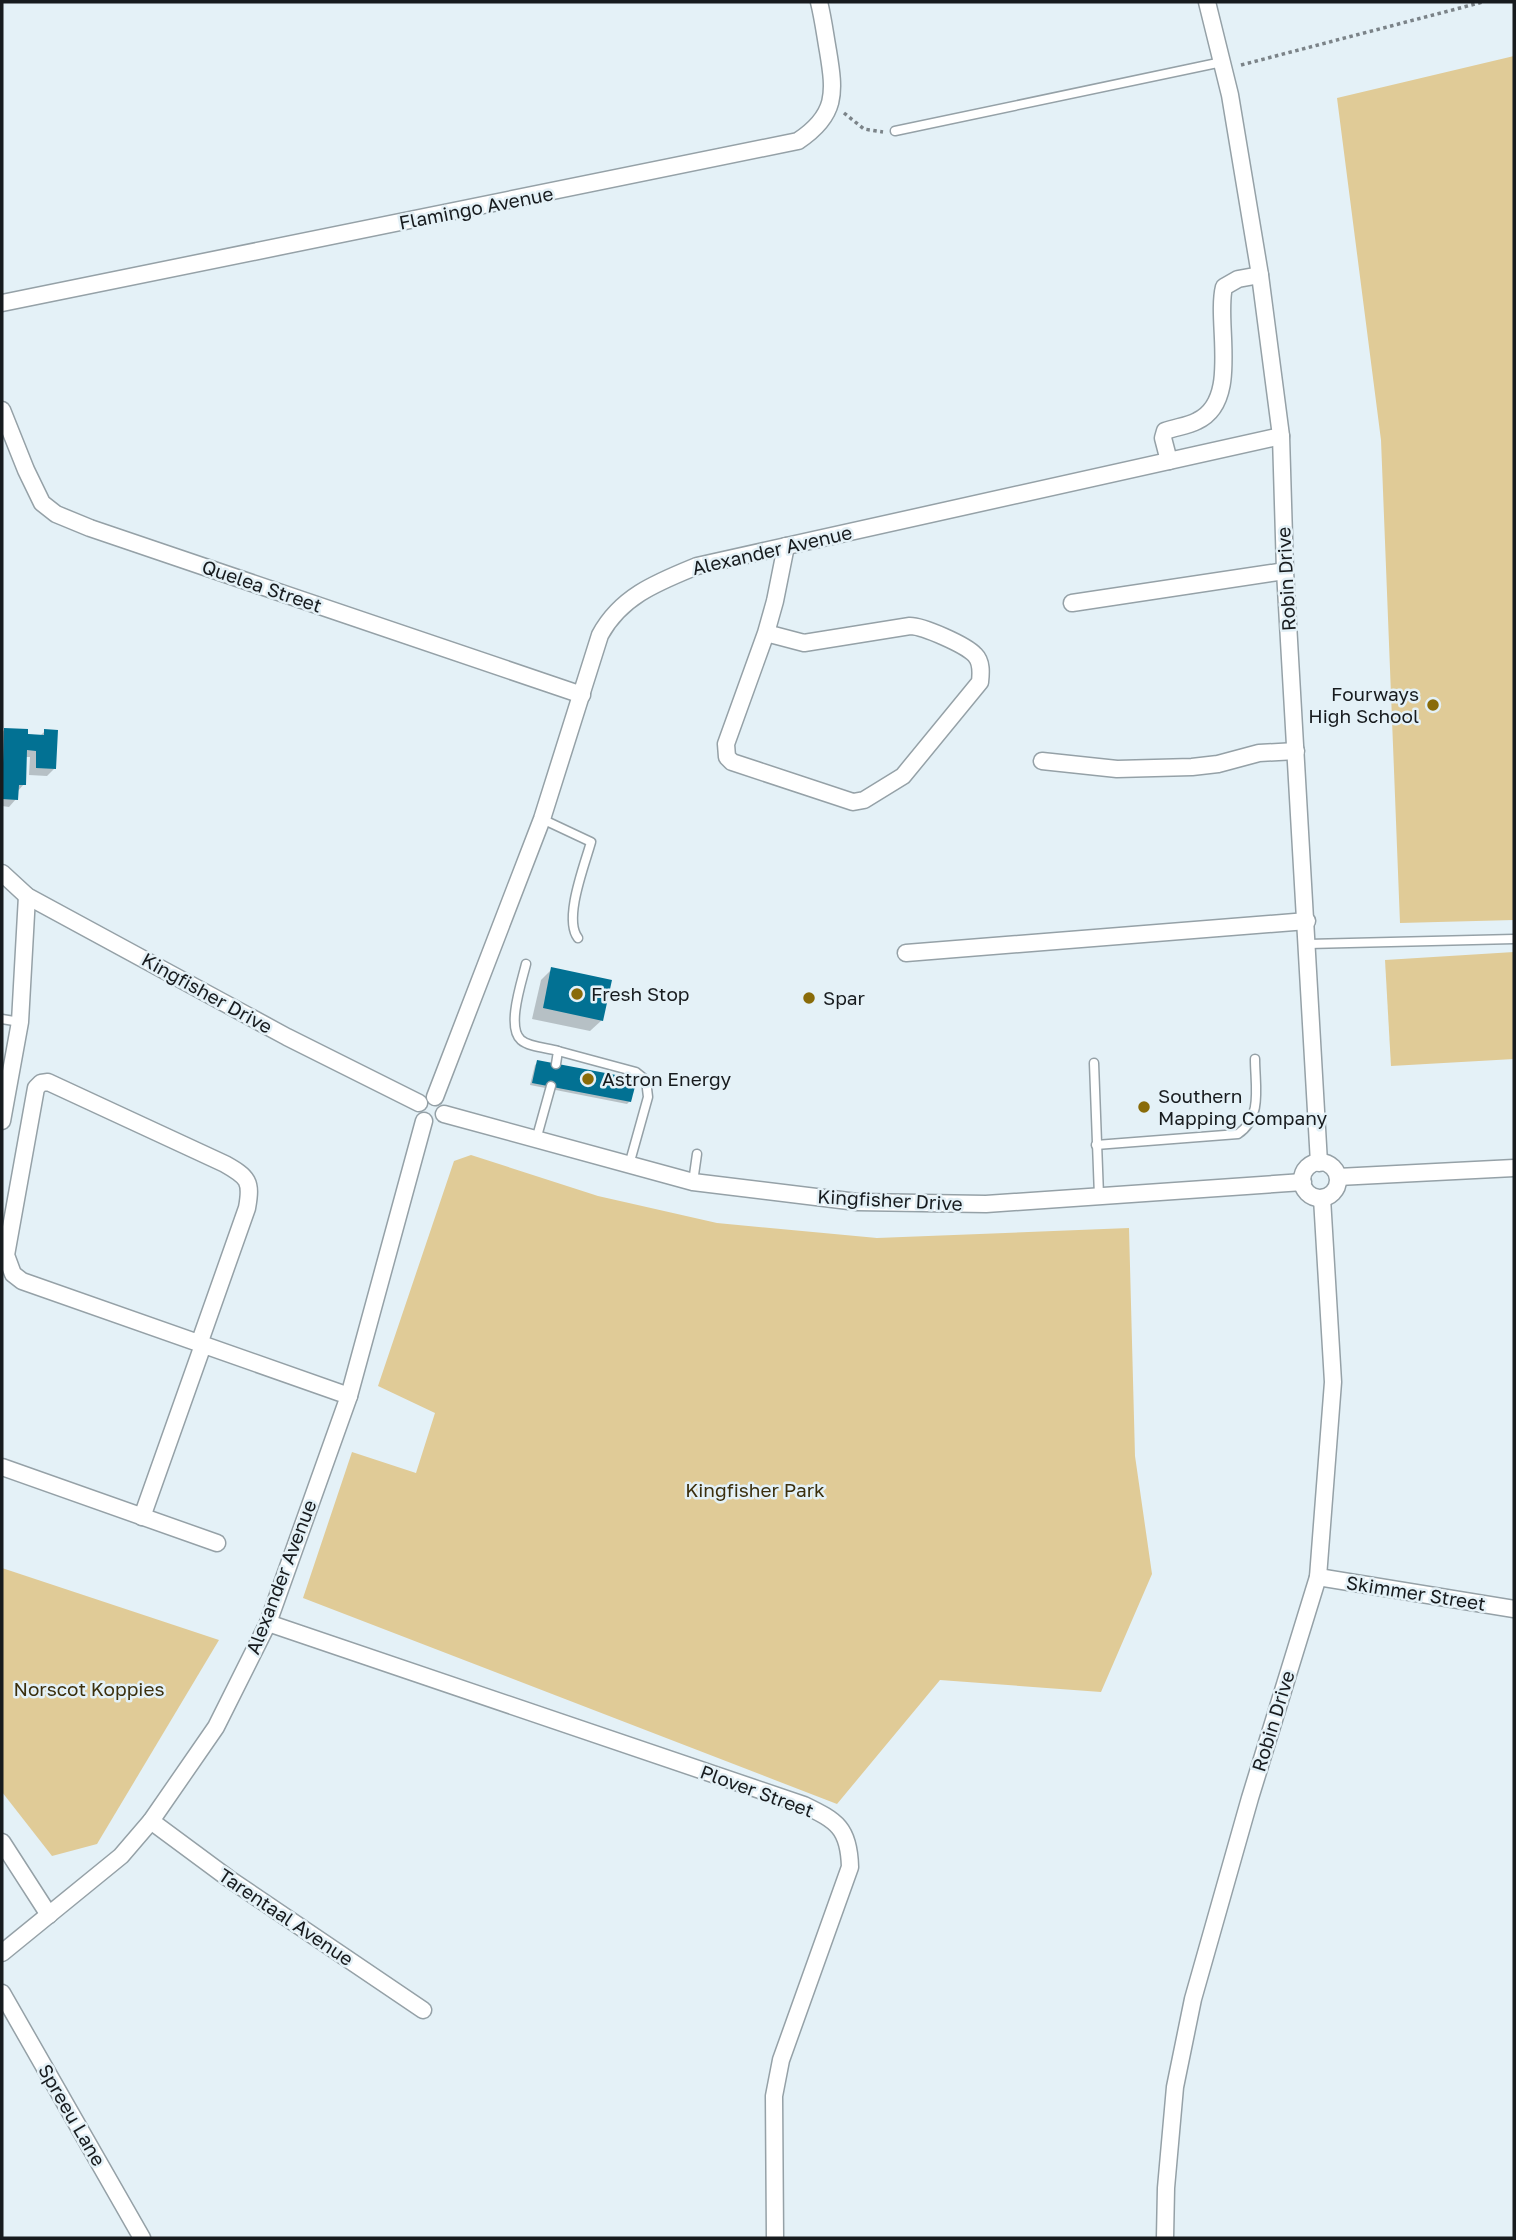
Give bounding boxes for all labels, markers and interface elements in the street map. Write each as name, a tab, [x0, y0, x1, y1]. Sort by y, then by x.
street label: Flamingo Avenue	[397, 181, 555, 234]
street label: Alexander Avenue	[690, 520, 854, 579]
street label: Robin Drive	[1271, 526, 1300, 632]
street label: Quelea Street	[199, 554, 325, 617]
place label: Fourways High School	[1308, 682, 1419, 727]
marker: Fourways High School	[1425, 697, 1441, 713]
street label: Kingfisher Drive	[138, 947, 277, 1038]
place label: Fresh Stop	[591, 982, 690, 1005]
marker: Fresh Stop	[569, 986, 585, 1002]
place label: Spar	[823, 986, 866, 1009]
marker: Spar	[801, 990, 817, 1006]
place label: Astron Energy	[602, 1067, 732, 1090]
marker: Astron Energy	[580, 1071, 596, 1087]
place label: Southern Mapping Company	[1158, 1084, 1328, 1129]
marker: Southern Mapping Company	[1136, 1099, 1152, 1115]
street label: Kingfisher Drive	[817, 1184, 963, 1215]
park label: Kingfisher Park	[685, 1478, 825, 1501]
street label: Alexander Avenue	[241, 1496, 321, 1657]
street label: Skimmer Street	[1345, 1570, 1488, 1615]
street label: Robin Drive	[1246, 1668, 1299, 1774]
park label: Norscot Koppies	[13, 1677, 165, 1700]
street label: Plover Street	[697, 1759, 817, 1822]
street label: Tarentaal Avenue	[215, 1863, 358, 1970]
street label: Spreeu Lane	[34, 2060, 111, 2170]

